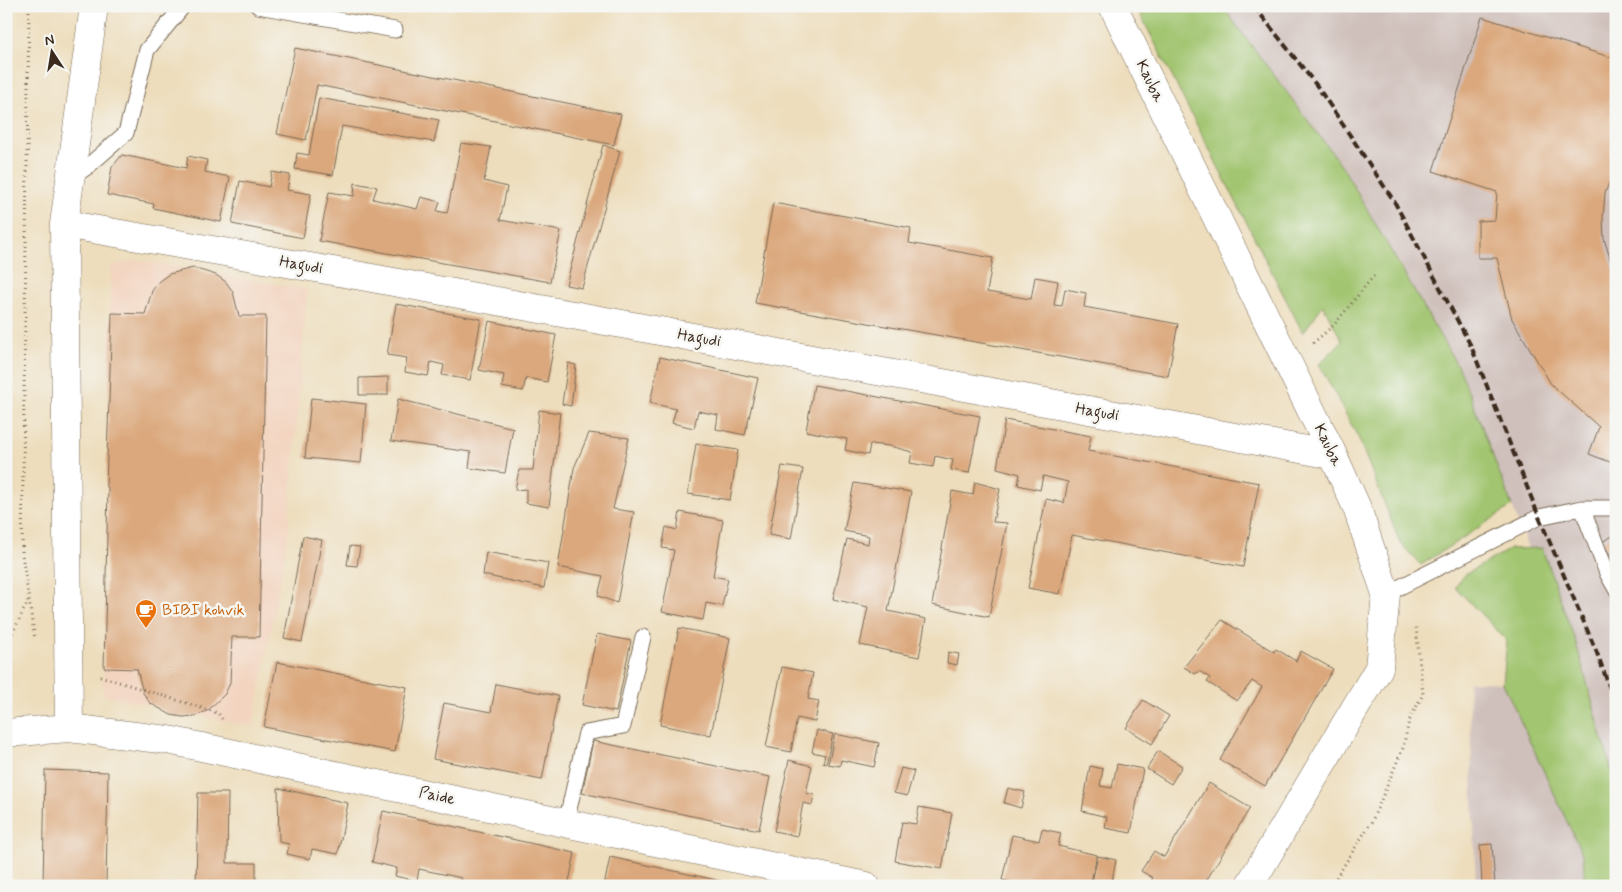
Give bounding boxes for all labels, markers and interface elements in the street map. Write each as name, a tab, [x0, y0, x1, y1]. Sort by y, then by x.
north arrow	[28, 28, 78, 78]
text: N	[43, 30, 56, 50]
street label: Kauba	[1131, 56, 1169, 106]
street label: Hagudi	[277, 251, 325, 280]
street label: Hagudi	[675, 324, 723, 353]
street label: Hagudi	[1073, 398, 1121, 427]
street label: Kauba	[1309, 420, 1347, 470]
cafe icon: BIBI kohvik	[134, 598, 158, 629]
place label: BIBI kohvik	[162, 600, 245, 621]
street label: Paide	[417, 782, 458, 810]

